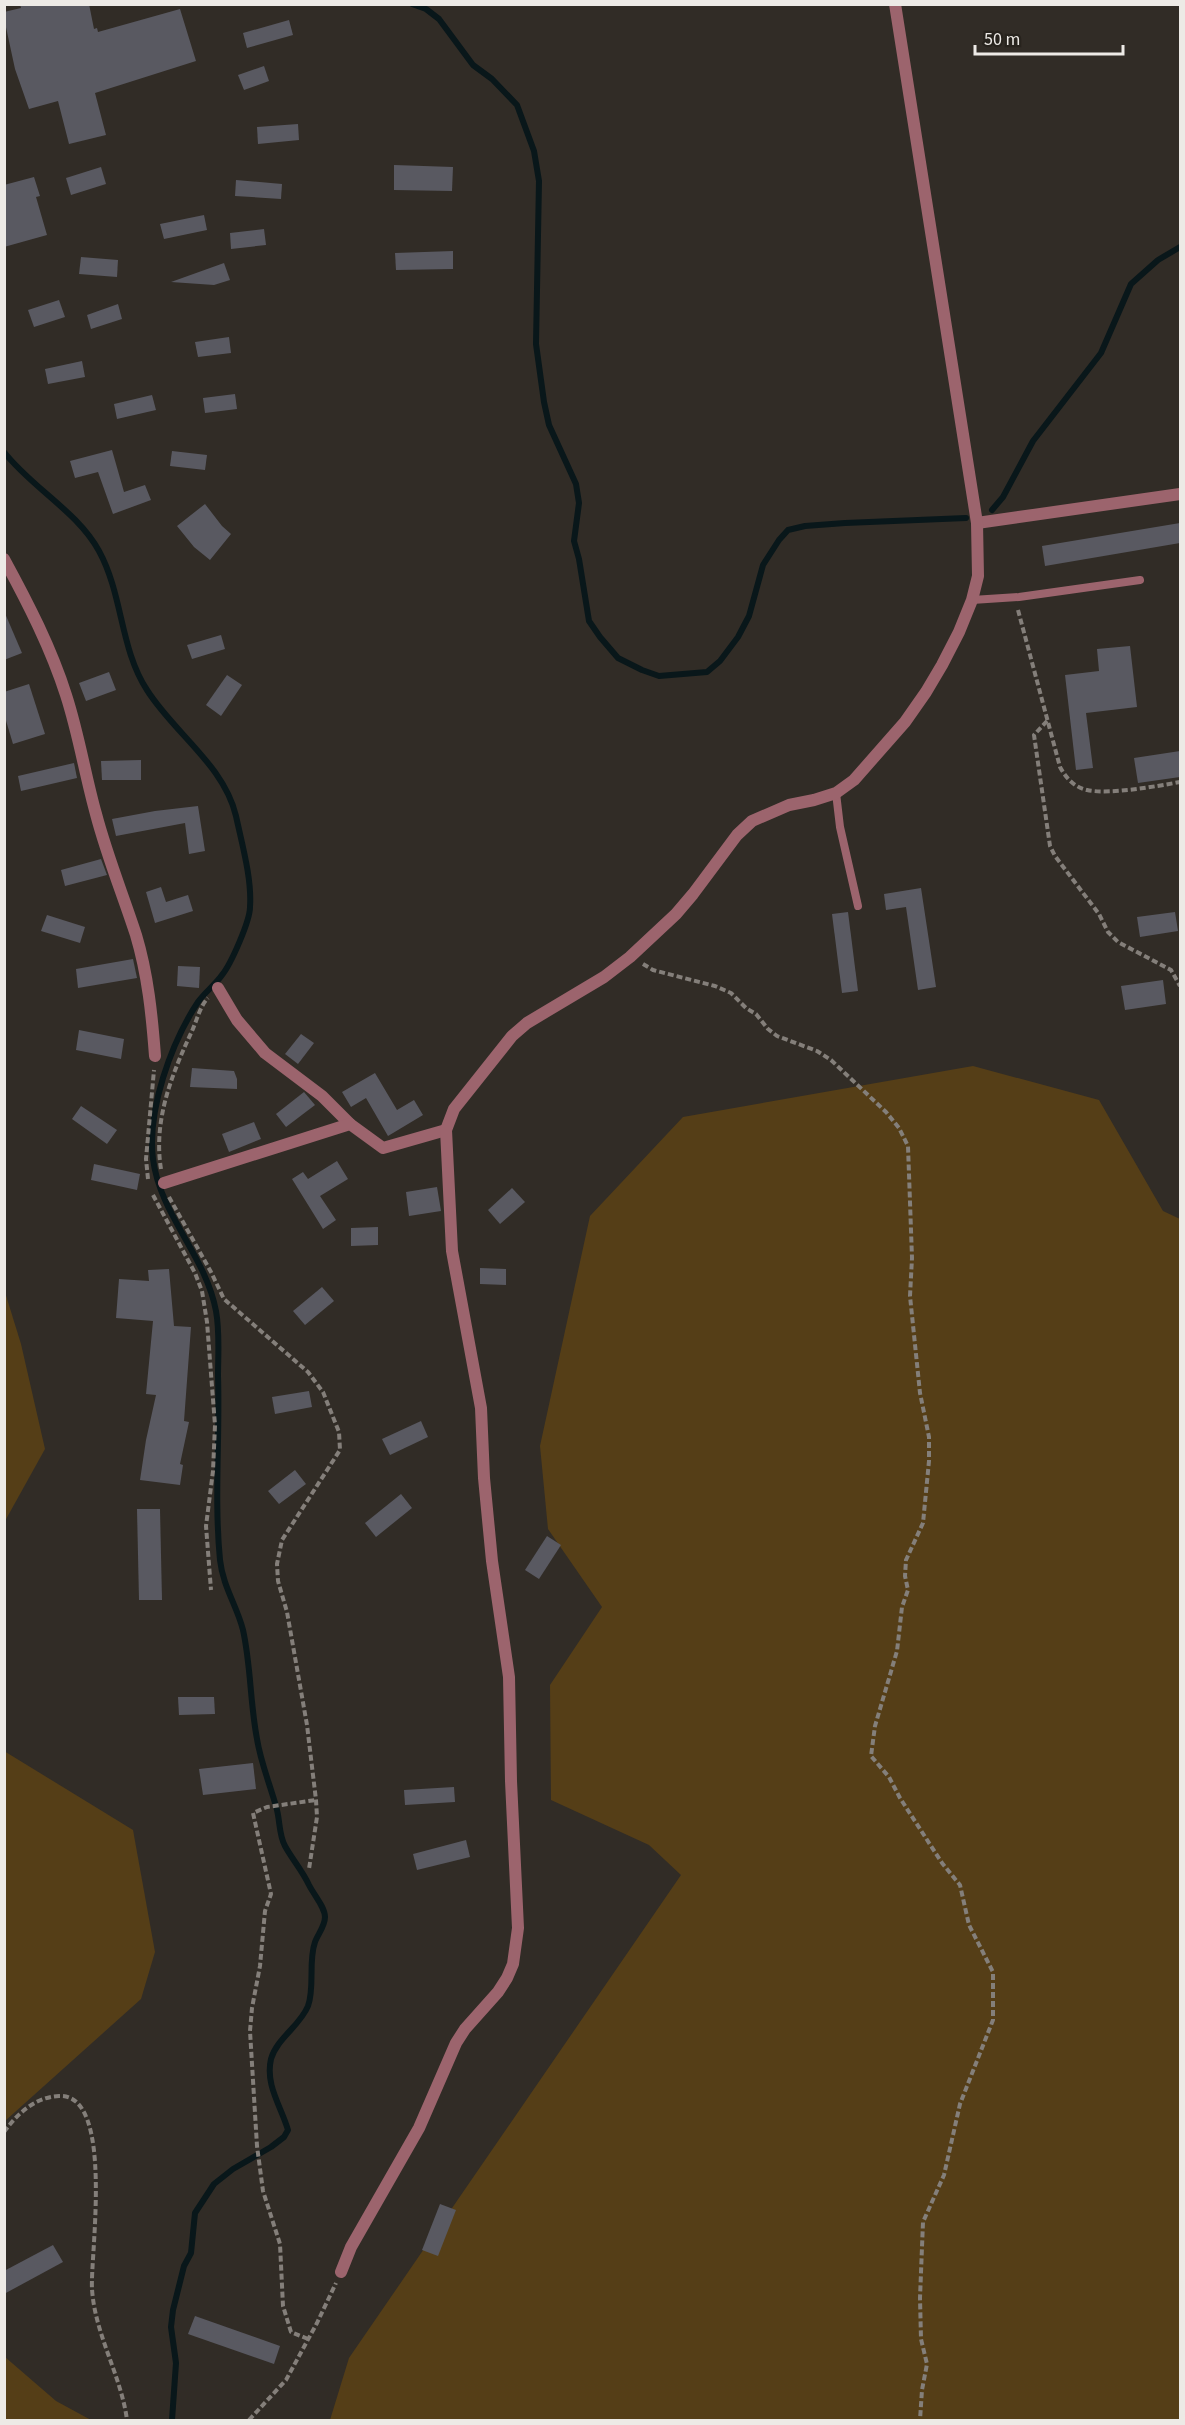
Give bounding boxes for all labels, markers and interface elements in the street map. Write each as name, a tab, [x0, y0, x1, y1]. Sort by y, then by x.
scale bar	[975, 18, 1124, 56]
text: 50 m	[984, 27, 1020, 52]

